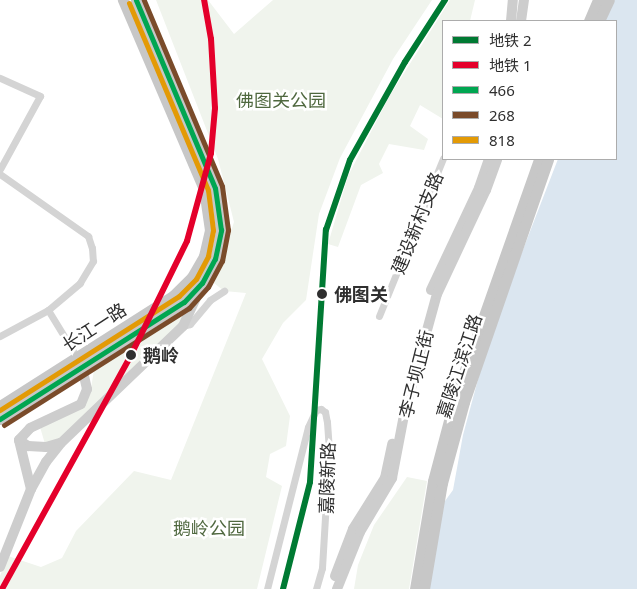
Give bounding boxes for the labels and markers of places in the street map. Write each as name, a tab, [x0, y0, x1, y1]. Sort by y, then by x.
place label: 佛图关	[334, 283, 388, 305]
marker: 佛图关	[314, 286, 330, 302]
place label: 鹅岭	[143, 344, 179, 366]
marker: 鹅岭	[123, 347, 139, 363]

